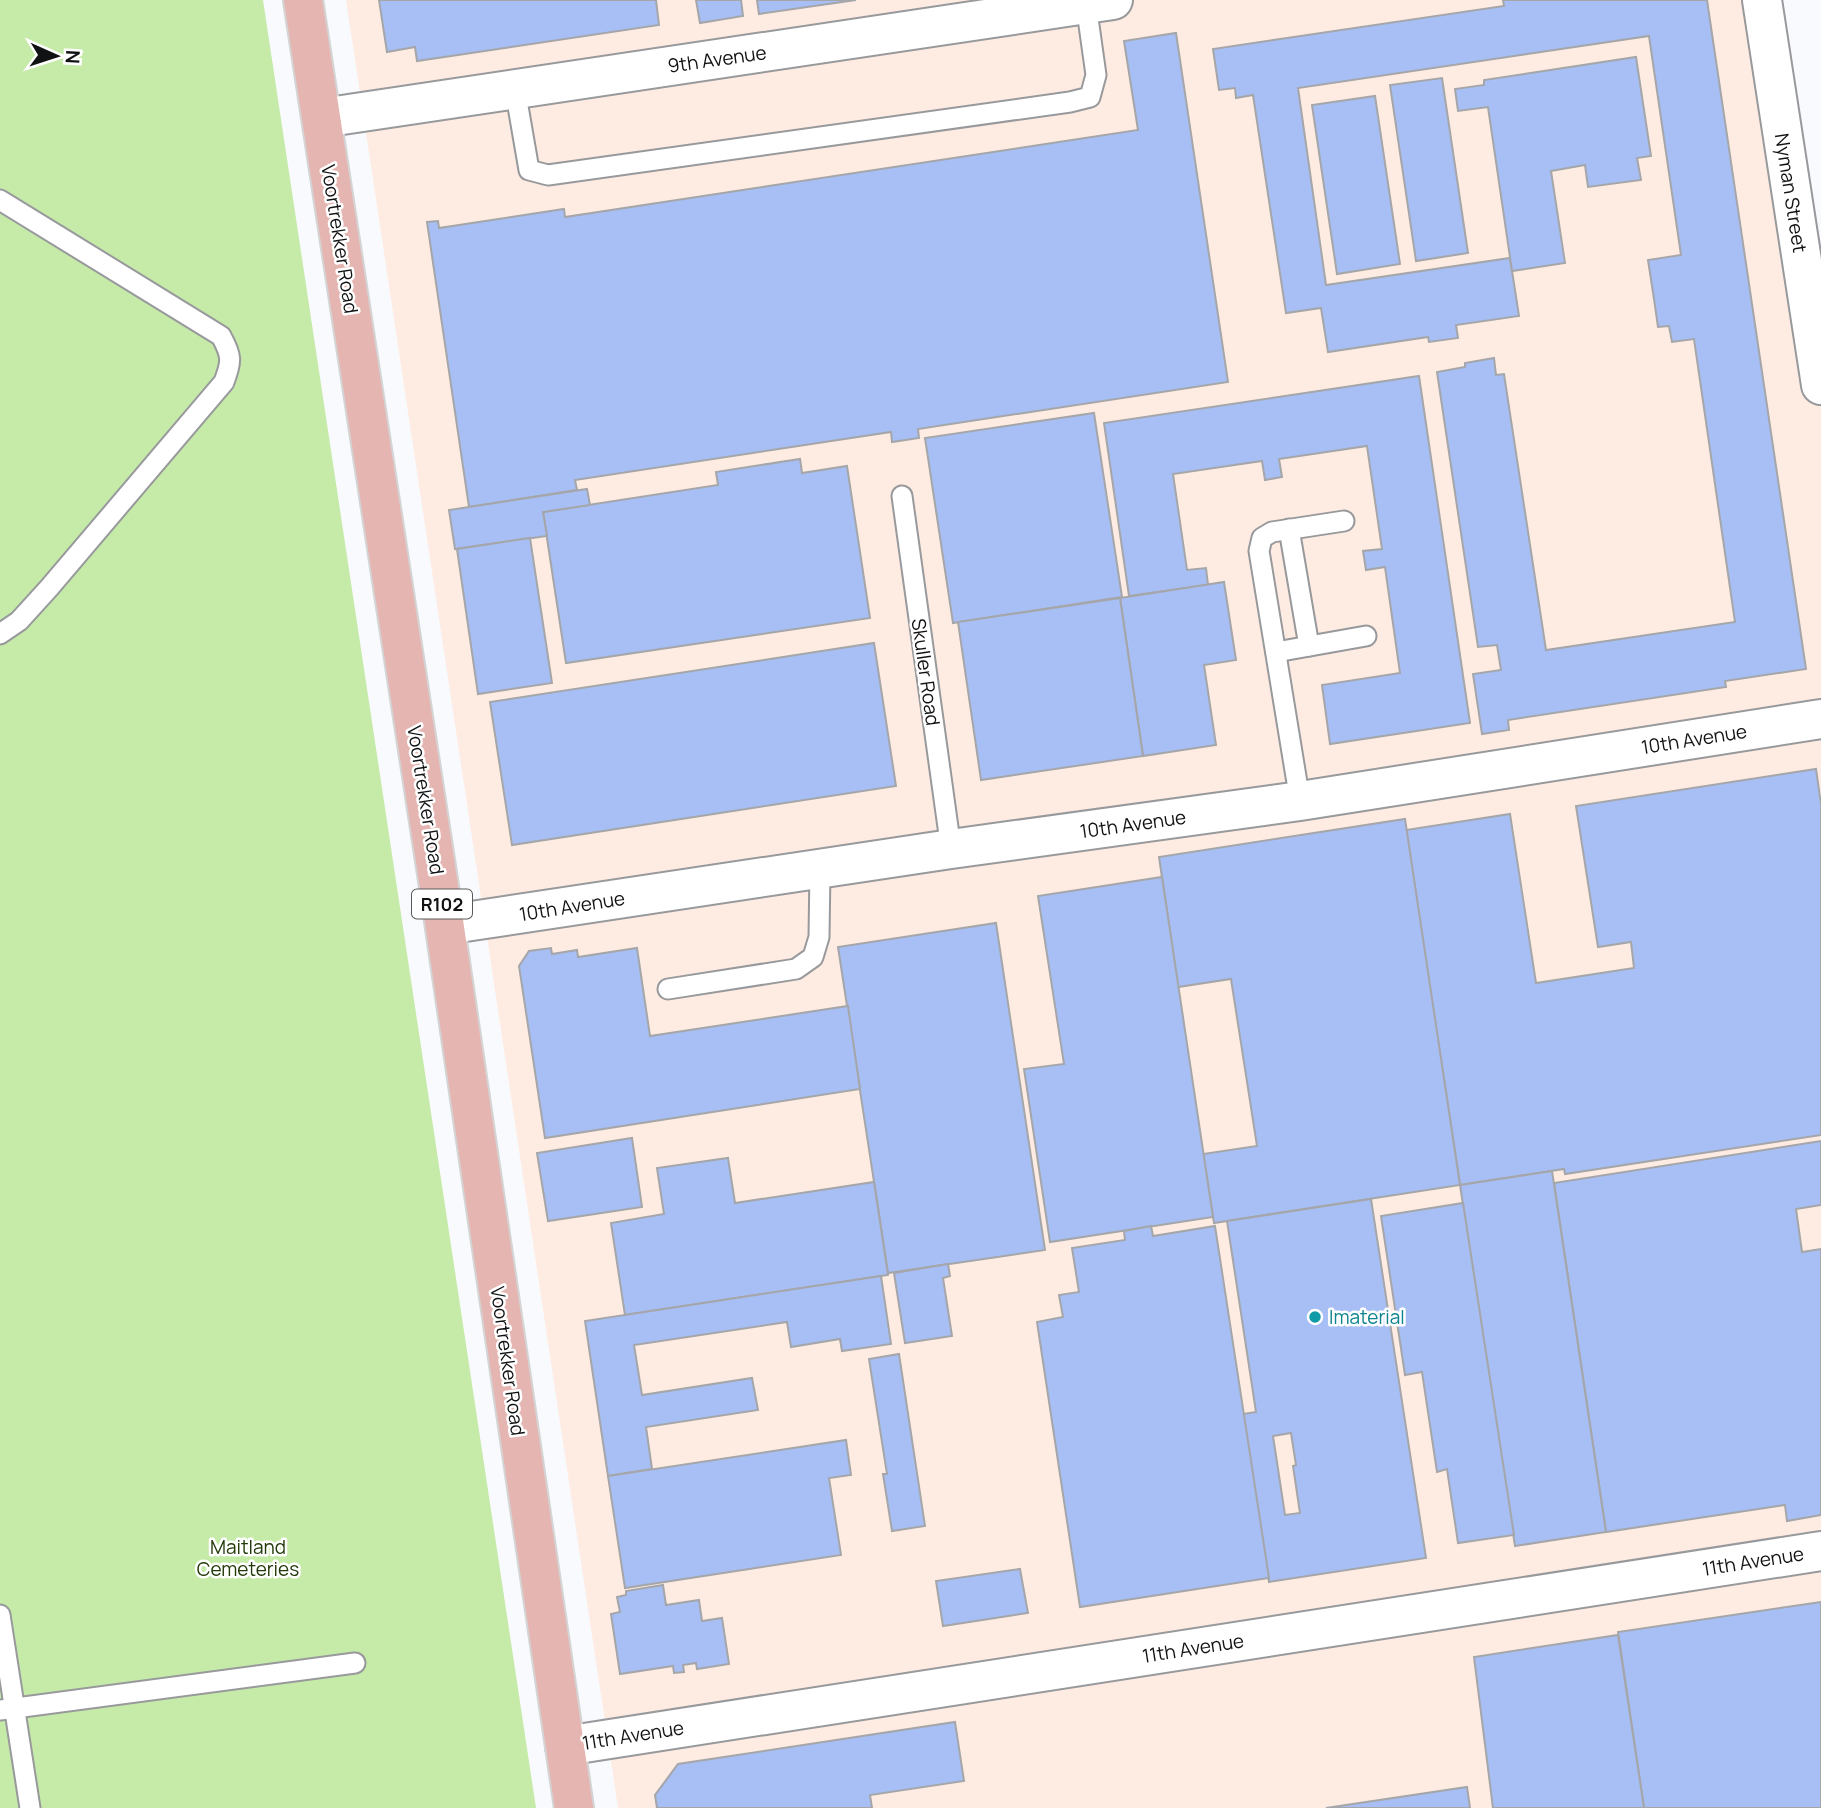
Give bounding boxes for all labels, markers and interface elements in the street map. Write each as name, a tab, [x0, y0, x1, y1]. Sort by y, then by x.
north arrow	[21, 21, 91, 91]
street label: 9th Avenue	[666, 39, 768, 79]
text: N	[60, 49, 86, 64]
street label: Nyman Street	[1769, 131, 1813, 255]
street label: Voortrekker Road	[315, 163, 365, 315]
street label: Skuller Road	[906, 617, 946, 727]
street label: 10th Avenue	[1639, 718, 1749, 760]
street label: Voortrekker Road	[401, 724, 451, 876]
street label: 10th Avenue	[1078, 804, 1188, 844]
street label: 10th Avenue	[517, 885, 627, 927]
road number: R102	[412, 890, 472, 918]
street label: Voortrekker Road	[485, 1285, 531, 1437]
place label: Imaterial	[1329, 1304, 1405, 1330]
marker: Imaterial	[1307, 1309, 1323, 1325]
park label: Maitland Cemeteries	[197, 1534, 299, 1582]
street label: 11th Avenue	[1700, 1540, 1806, 1582]
street label: 11th Avenue	[1140, 1627, 1246, 1669]
street label: 11th Avenue	[580, 1714, 686, 1756]

